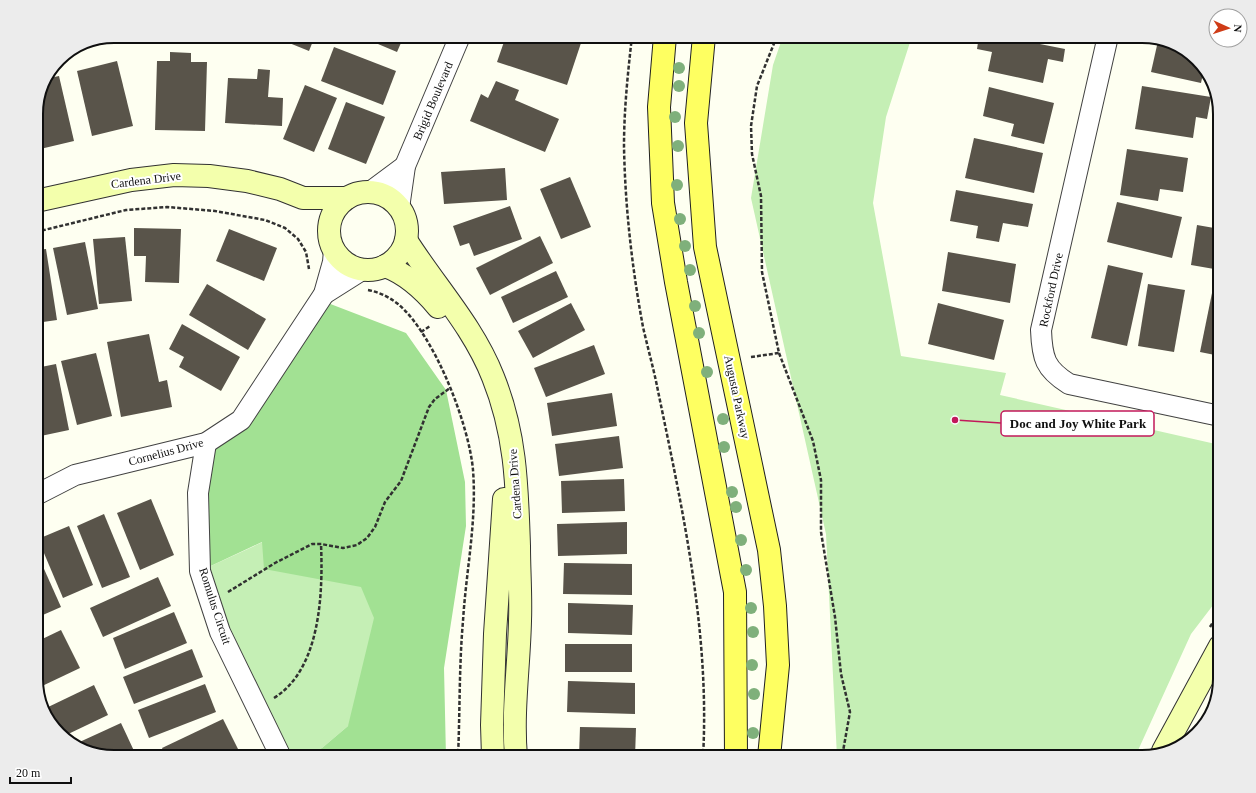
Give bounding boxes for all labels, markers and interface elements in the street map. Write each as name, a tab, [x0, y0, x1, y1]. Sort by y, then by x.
north arrow	[1208, 8, 1248, 48]
text: N	[1232, 24, 1244, 33]
street label: Brigid Boulevard	[410, 60, 456, 142]
street label: Cardena Drive	[110, 169, 182, 191]
street label: Rockford Drive	[1036, 252, 1066, 328]
street label: Augusta Parkway	[721, 354, 753, 440]
callout: Doc and Joy White Park	[1001, 411, 1154, 436]
text: Doc and Joy White Park	[1010, 416, 1147, 431]
street label: Cornelius Drive	[127, 435, 205, 469]
street label: Cardena Drive	[506, 448, 524, 520]
street label: Romulus Circuit	[196, 566, 234, 647]
scale bar	[10, 759, 71, 785]
text: 20 m	[16, 766, 41, 780]

